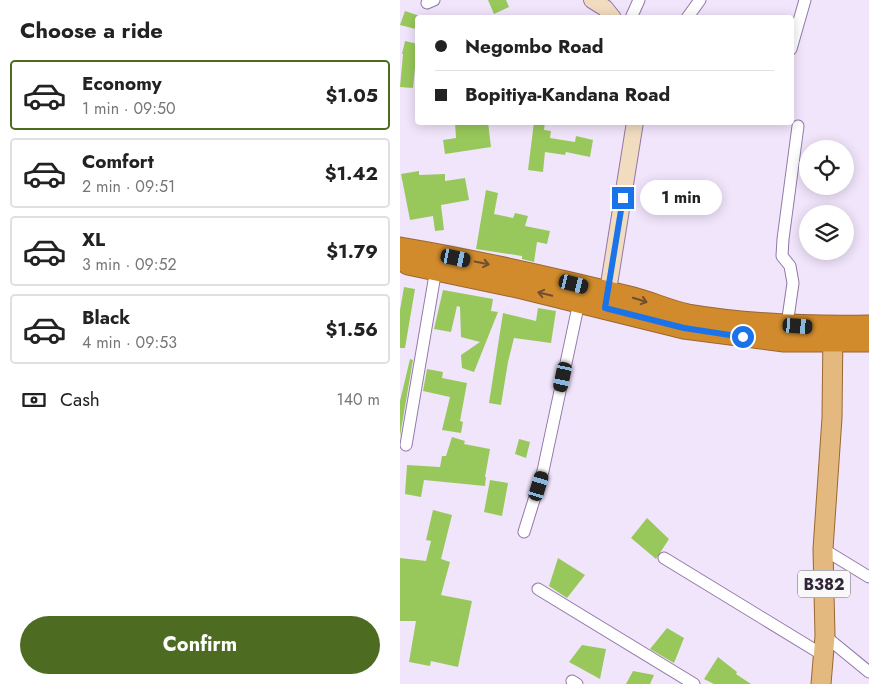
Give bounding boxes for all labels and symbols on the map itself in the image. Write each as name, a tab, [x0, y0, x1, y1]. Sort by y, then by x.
callout: 1 min	[640, 180, 723, 216]
route end	[612, 187, 634, 209]
car	[439, 248, 472, 268]
one-way arrow	[474, 259, 490, 269]
car	[557, 273, 590, 295]
one-way arrow	[538, 289, 554, 298]
one-way arrow	[632, 296, 648, 306]
car	[782, 317, 813, 335]
route start	[732, 326, 754, 348]
car	[552, 361, 573, 393]
car	[527, 469, 550, 503]
road number: B382	[798, 570, 850, 598]

